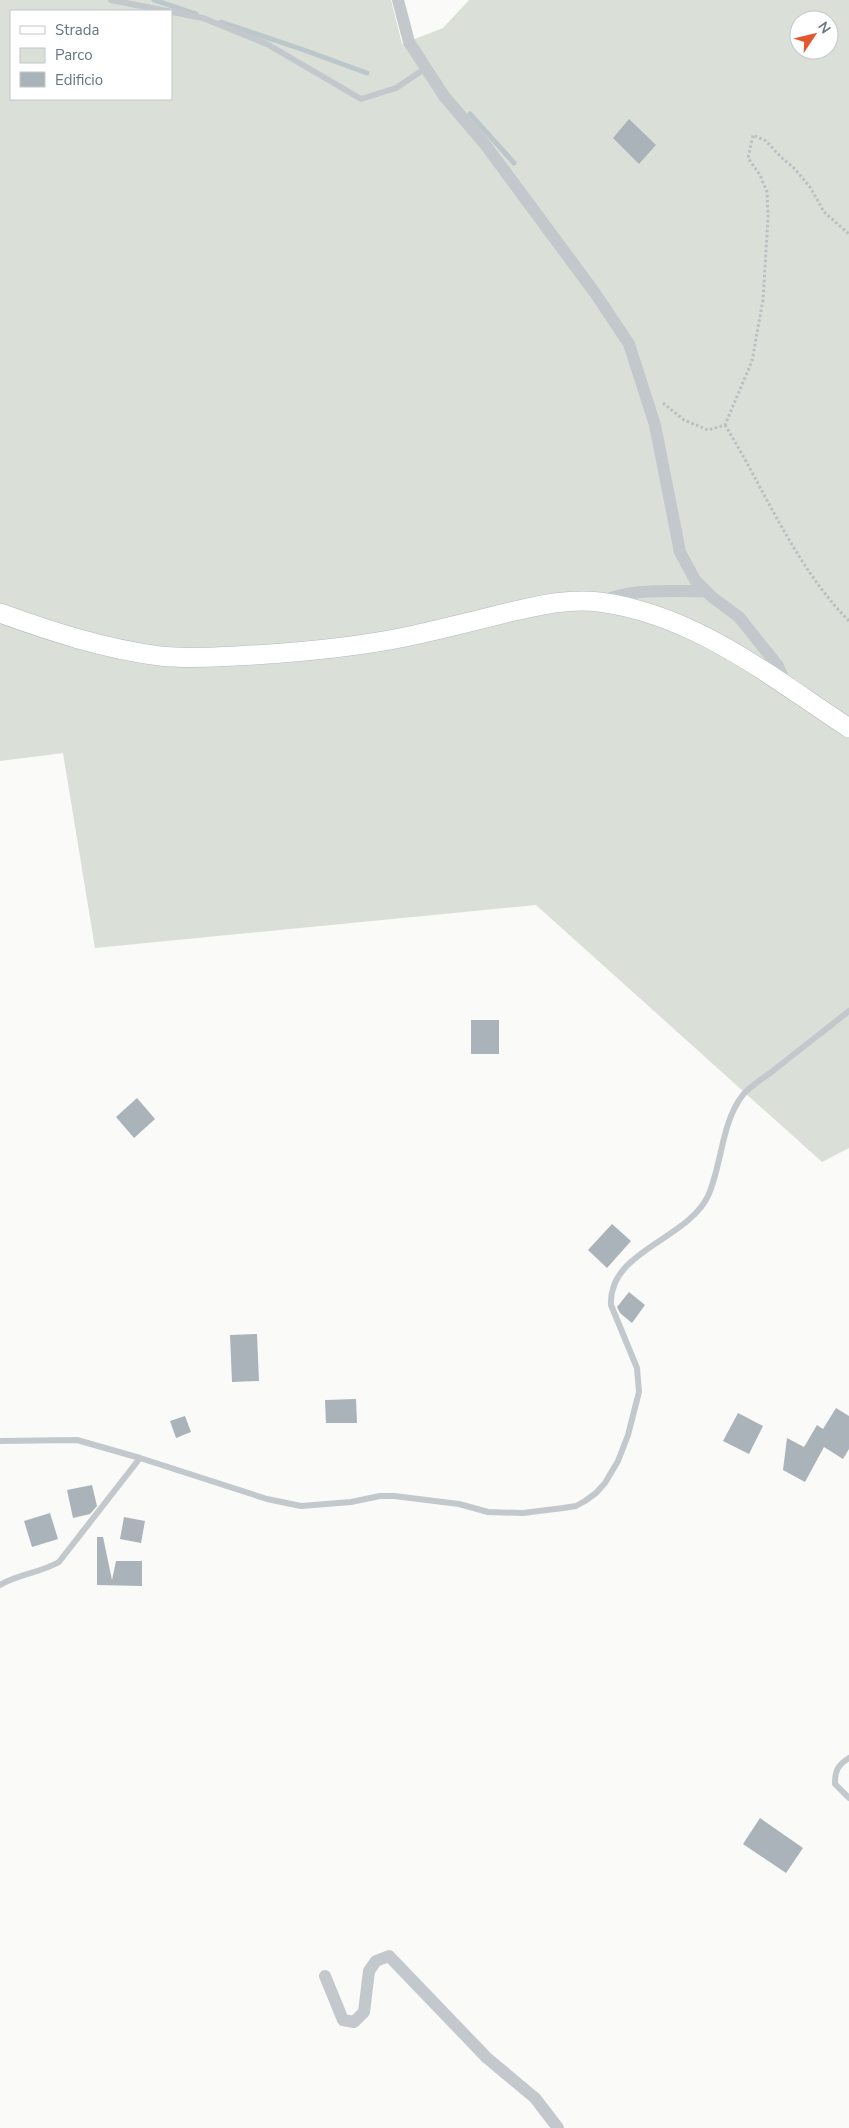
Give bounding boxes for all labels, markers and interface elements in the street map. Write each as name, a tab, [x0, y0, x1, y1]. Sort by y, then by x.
legend	[10, 10, 172, 100]
north arrow	[789, 10, 839, 60]
text: N	[813, 18, 835, 38]
text: Strada	[55, 20, 99, 40]
text: Parco	[55, 45, 93, 65]
text: Edificio	[55, 70, 103, 90]

